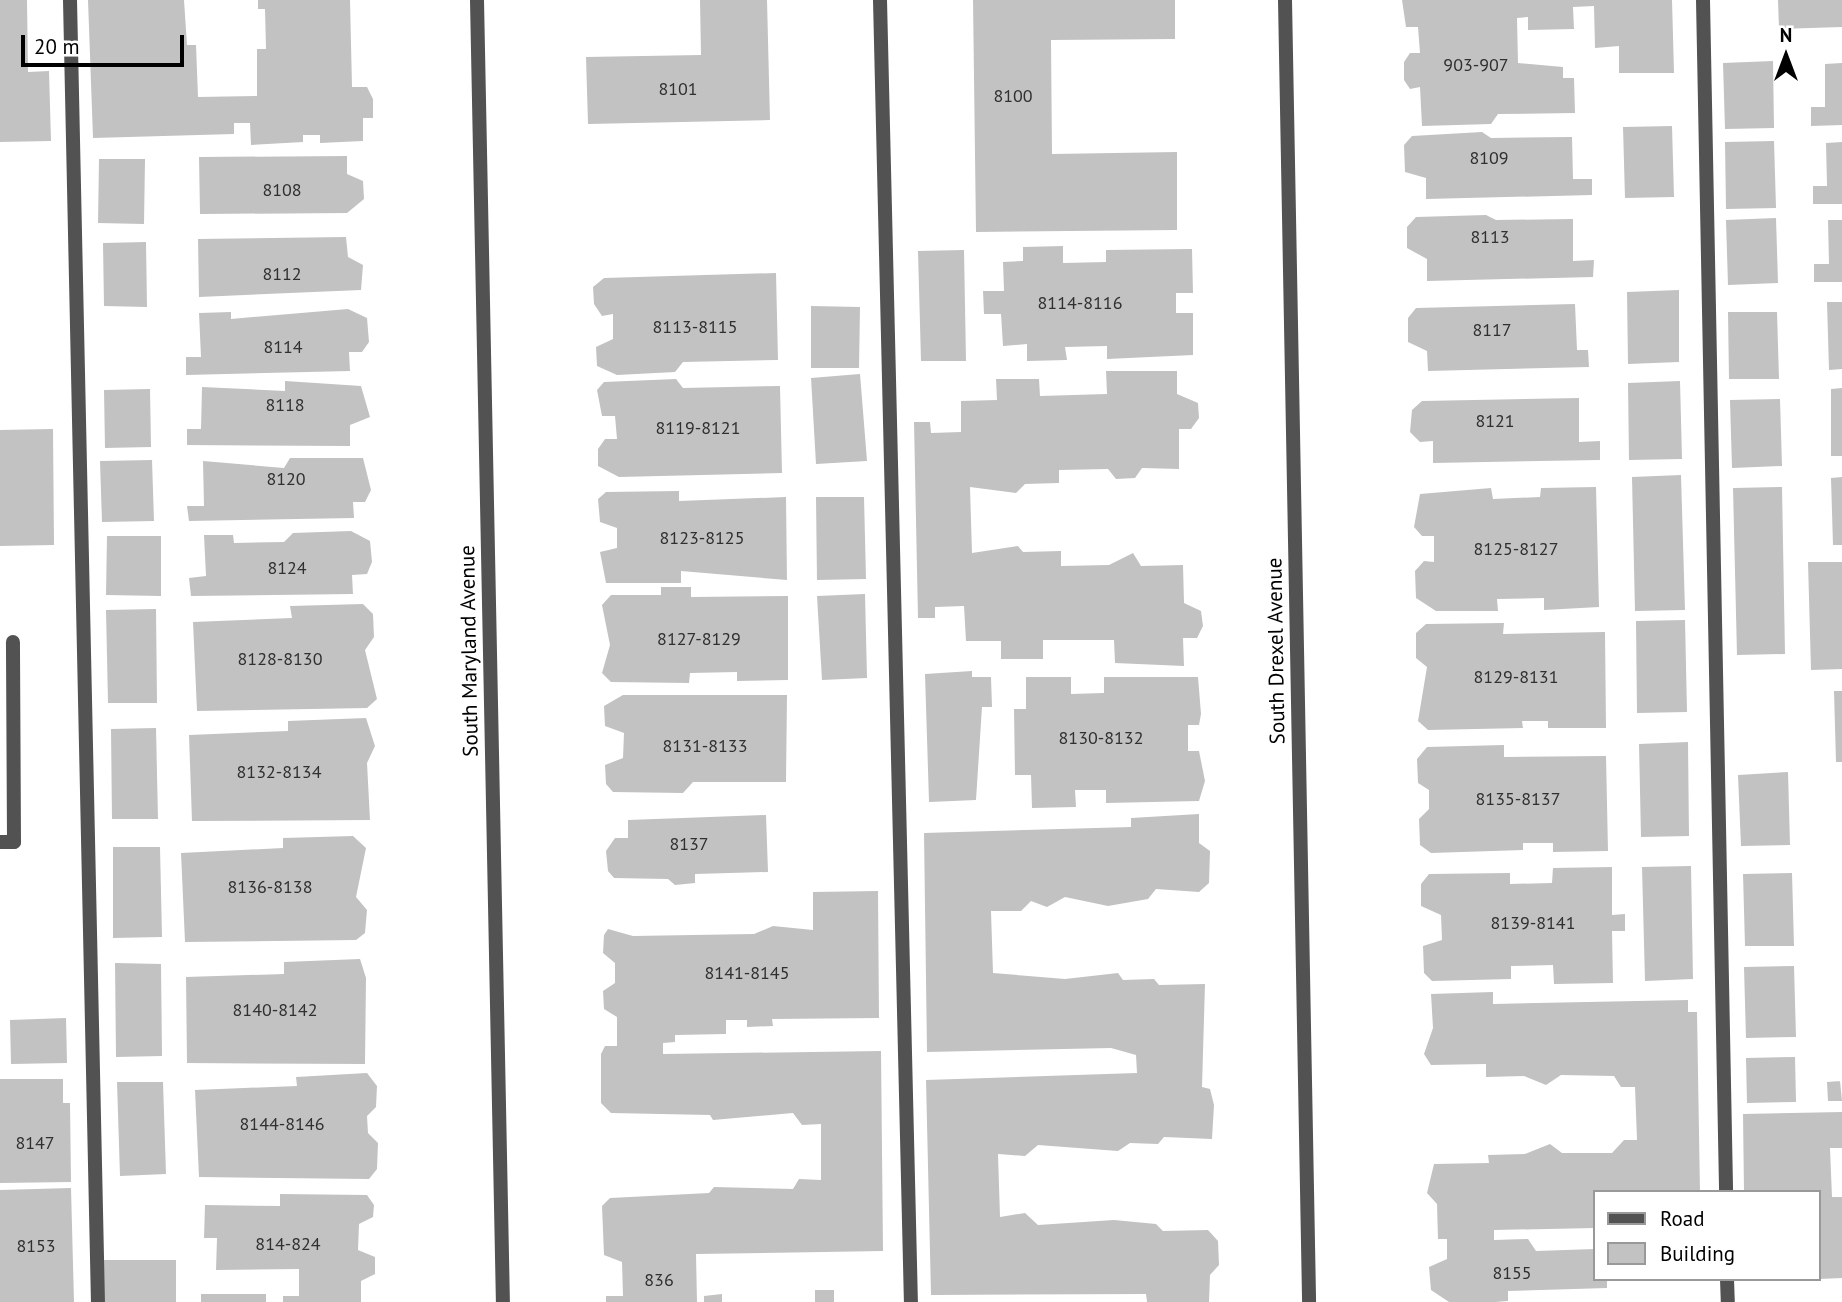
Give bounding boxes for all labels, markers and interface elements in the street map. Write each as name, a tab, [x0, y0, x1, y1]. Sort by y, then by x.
scale bar	[24, 21, 187, 65]
north arrow	[1751, 21, 1821, 91]
text: N	[1780, 23, 1792, 47]
text: 20 m	[34, 33, 80, 60]
house number: 903-907	[1443, 54, 1509, 76]
house number: 8101	[658, 78, 698, 100]
house number: 8100	[993, 85, 1033, 107]
house number: 8109	[1469, 147, 1509, 169]
house number: 8108	[262, 179, 302, 201]
house number: 8113	[1470, 226, 1510, 248]
house number: 8112	[262, 263, 302, 285]
house number: 8114-8116	[1038, 292, 1122, 314]
house number: 8113-8115	[653, 316, 737, 338]
house number: 8117	[1472, 319, 1512, 341]
house number: 8114	[263, 336, 303, 358]
house number: 8118	[265, 394, 305, 416]
house number: 8121	[1475, 410, 1515, 432]
house number: 8119-8121	[656, 417, 740, 439]
house number: 8120	[266, 468, 306, 490]
house number: 8123-8125	[660, 527, 744, 549]
house number: 8125-8127	[1474, 538, 1558, 560]
street label: South Maryland Avenue	[455, 545, 483, 757]
house number: 8124	[267, 557, 307, 579]
street label: South Drexel Avenue	[1262, 557, 1290, 745]
house number: 8127-8129	[657, 628, 741, 650]
house number: 8128-8130	[238, 648, 322, 670]
house number: 8129-8131	[1474, 666, 1558, 688]
house number: 8130-8132	[1059, 727, 1143, 749]
house number: 8131-8133	[663, 735, 747, 757]
house number: 8132-8134	[237, 761, 321, 783]
house number: 8135-8137	[1476, 788, 1560, 810]
house number: 8137	[669, 833, 709, 855]
house number: 8136-8138	[228, 876, 312, 898]
house number: 8139-8141	[1491, 912, 1575, 934]
house number: 8141-8145	[705, 962, 789, 984]
house number: 8140-8142	[233, 999, 317, 1021]
house number: 8144-8146	[240, 1113, 324, 1135]
house number: 8147	[15, 1132, 55, 1154]
legend	[1594, 1190, 1821, 1281]
text: Road	[1660, 1205, 1704, 1232]
house number: 814-824	[255, 1233, 321, 1255]
house number: 8153	[16, 1235, 56, 1257]
text: Building	[1660, 1240, 1735, 1267]
house number: 8155	[1492, 1262, 1532, 1284]
house number: 836	[644, 1269, 674, 1291]

